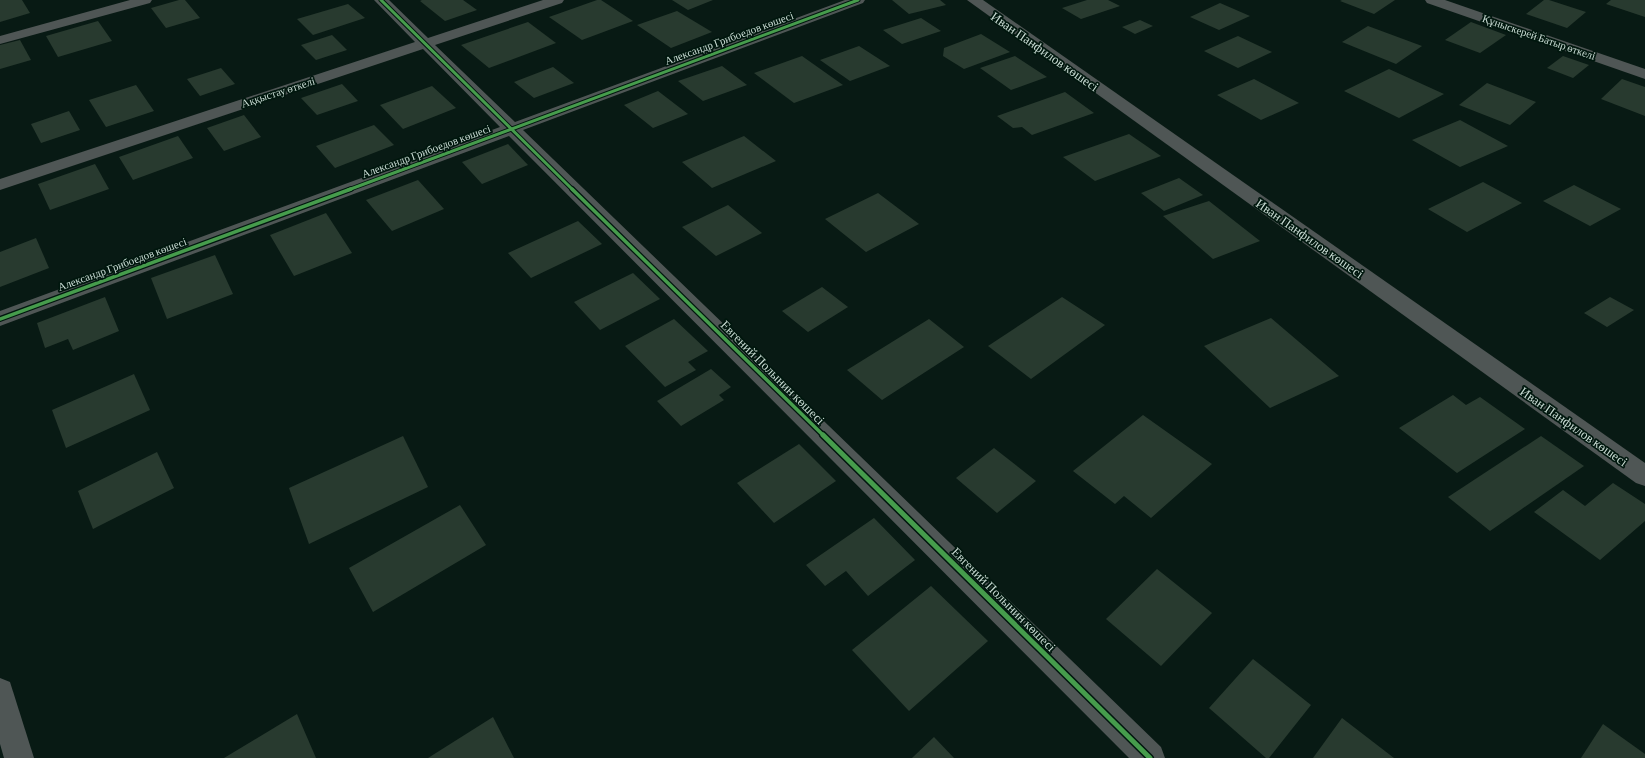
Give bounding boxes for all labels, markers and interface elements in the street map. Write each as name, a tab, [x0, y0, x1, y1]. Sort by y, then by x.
street label: Александр Грибоедов көшесі	[663, 9, 795, 67]
street label: Иван Панфилов көшесі	[988, 9, 1102, 94]
street label: Құныскерей Батыр өткелі	[1481, 12, 1597, 62]
street label: Аққыстау өткелі	[240, 74, 316, 110]
street label: Александр Грибоедов көшесі	[360, 122, 492, 180]
street label: Иван Панфилов көшесі	[1253, 196, 1367, 281]
street label: Александр Грибоедов көшесі	[56, 235, 188, 293]
street label: Евгений Полынин көшесі	[718, 317, 828, 428]
street label: Иван Панфилов көшесі	[1517, 384, 1631, 469]
street label: Евгений Полынин көшесі	[949, 544, 1059, 655]

